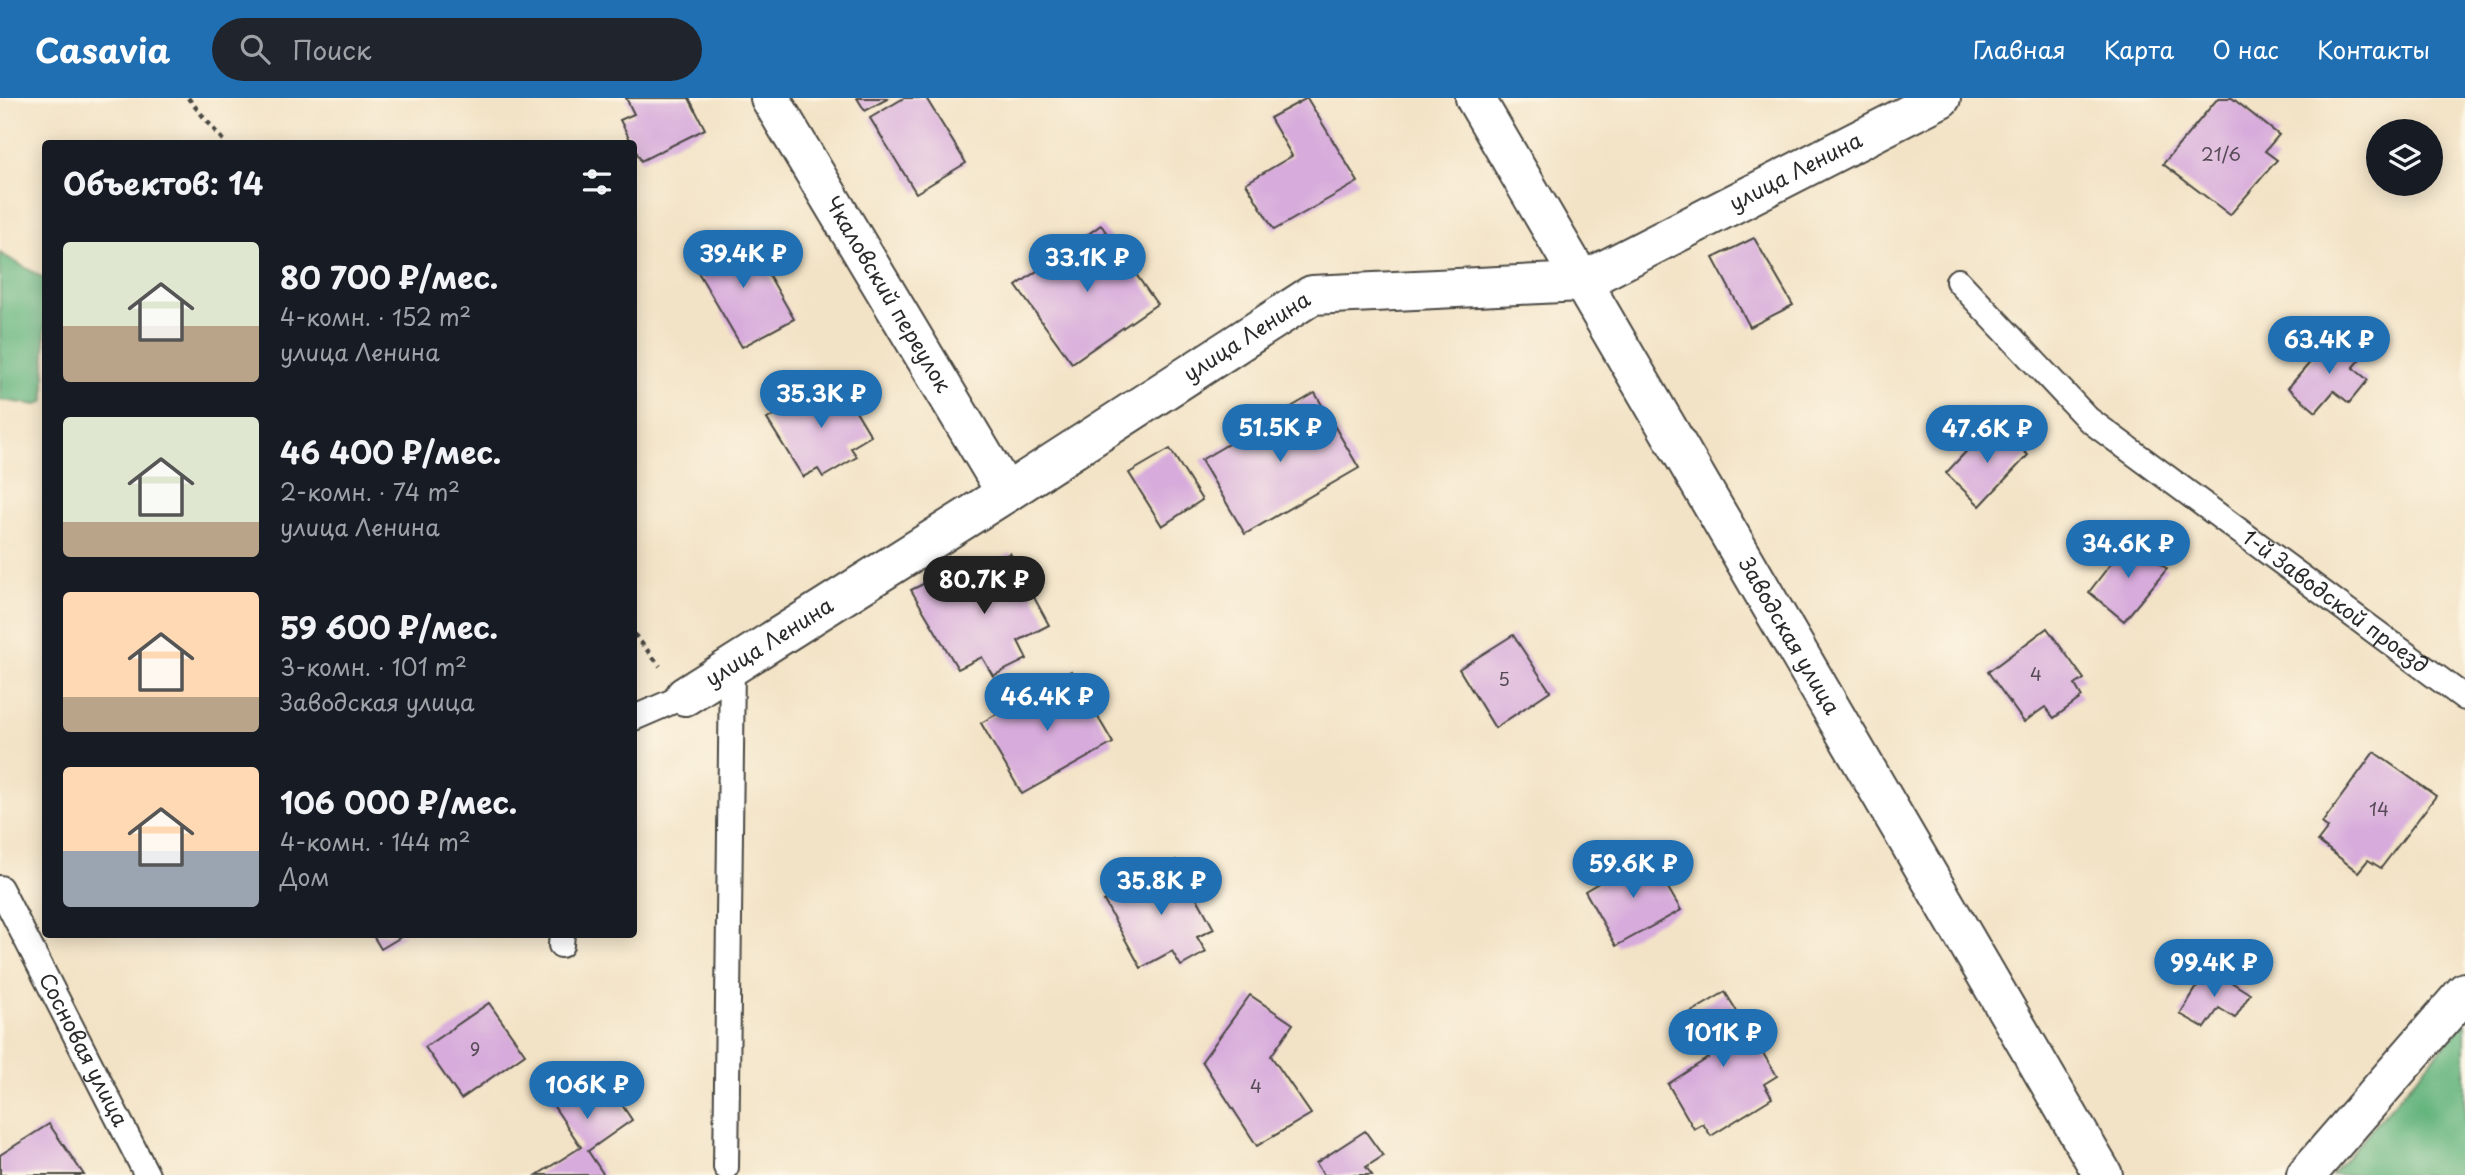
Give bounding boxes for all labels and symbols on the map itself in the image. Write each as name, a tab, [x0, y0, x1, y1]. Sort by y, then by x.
street label: улица Ленина	[1723, 123, 1868, 218]
house number: 21/6	[2201, 140, 2241, 167]
street label: Чкаловский переулок	[818, 189, 961, 398]
pin: 39.4K ₽	[678, 230, 808, 290]
pin: 33.1K ₽	[1022, 234, 1152, 294]
street label: улица Ленина	[1176, 282, 1317, 388]
pin: 63.4K ₽	[2264, 316, 2394, 376]
pin: 35.3K ₽	[756, 370, 886, 430]
pin: 51.5K ₽	[1215, 404, 1345, 464]
pin: 47.6K ₽	[1922, 406, 2052, 465]
pin: 34.6K ₽	[2063, 520, 2193, 580]
street label: 1-й Заводской проезд	[2236, 521, 2436, 680]
street label: Заводская улица	[1732, 550, 1850, 721]
pin: 80.7K ₽	[919, 556, 1049, 616]
street label: улица Ленина	[698, 588, 839, 693]
house number: 4	[2030, 660, 2042, 687]
house number: 5	[1498, 665, 1510, 692]
pin: 46.4K ₽	[982, 674, 1112, 733]
house number: 14	[2369, 795, 2389, 822]
pin: 59.6K ₽	[1568, 840, 1698, 900]
pin: 35.8K ₽	[1096, 858, 1226, 917]
pin: 99.4K ₽	[2149, 940, 2279, 999]
street label: Сосновая улица	[32, 967, 138, 1132]
pin: 101K ₽	[1666, 1010, 1780, 1069]
house number: 9	[470, 1035, 480, 1062]
pin: 106K ₽	[530, 1062, 644, 1121]
house number: 4	[1250, 1072, 1262, 1099]

